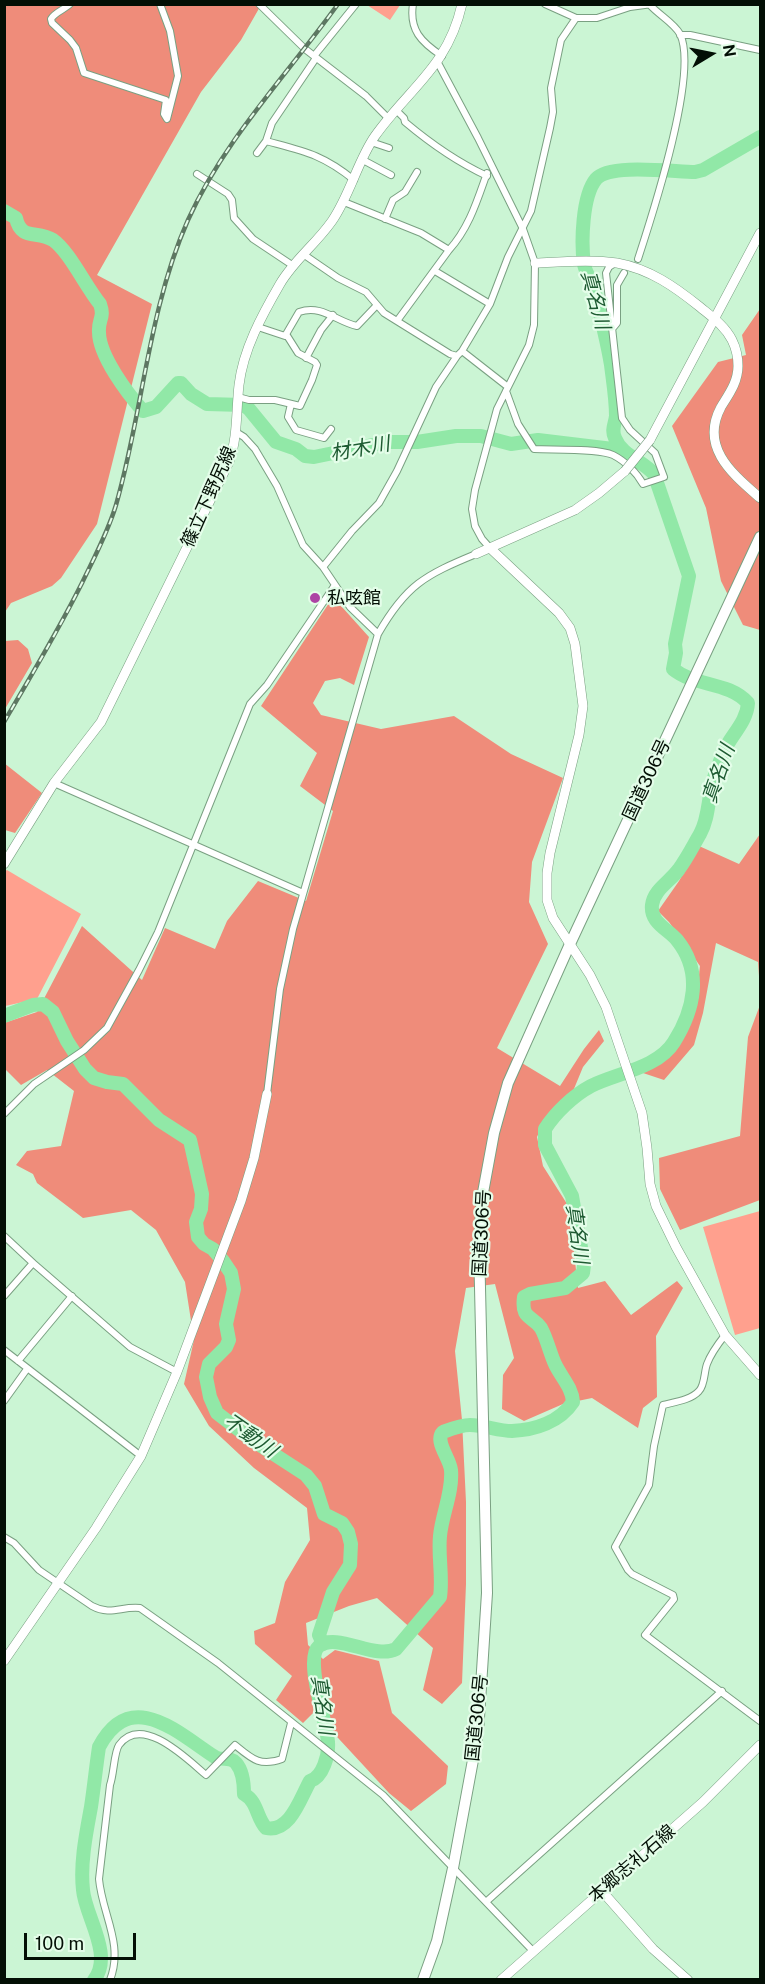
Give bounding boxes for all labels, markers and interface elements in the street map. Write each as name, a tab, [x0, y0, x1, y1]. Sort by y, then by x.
north arrow	[681, 24, 741, 84]
text: N	[719, 43, 740, 59]
water label: 真名川	[576, 268, 614, 332]
water label: 材木川	[328, 432, 392, 466]
street label: 篠立下野尻線	[177, 443, 241, 551]
place label: 私呟館	[327, 587, 381, 609]
marker: 私呟館	[308, 591, 322, 605]
street label: 国道306号	[619, 736, 675, 824]
water label: 真名川	[698, 742, 740, 806]
street label: 国道306号	[469, 1189, 495, 1277]
water label: 真名川	[561, 1203, 593, 1265]
water label: 不動川	[219, 1409, 281, 1463]
street label: 国道306号	[462, 1673, 492, 1763]
water label: 真名川	[306, 1674, 338, 1736]
street label: 本郷志礼石線	[584, 1820, 680, 1908]
scale bar	[27, 1921, 140, 1959]
text: 100 m	[35, 1933, 84, 1954]

